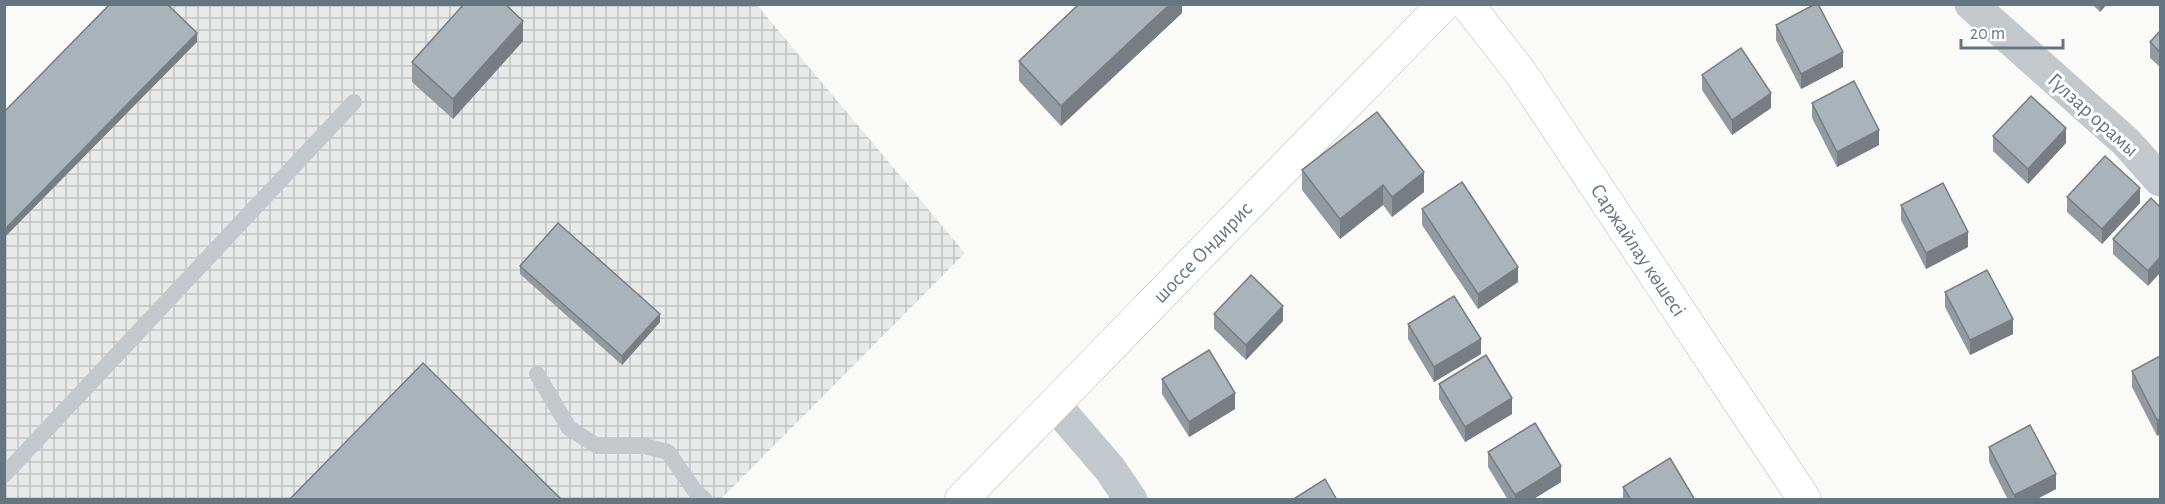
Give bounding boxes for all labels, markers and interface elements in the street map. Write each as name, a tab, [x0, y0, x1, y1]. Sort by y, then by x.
scale bar	[1961, 12, 2063, 50]
text: 20 m	[1970, 25, 2005, 43]
street label: Гүлзар орамы	[2044, 69, 2142, 161]
street label: Саржайлау көшесі	[1587, 180, 1690, 320]
street label: шоссе Ондирис	[1149, 197, 1256, 307]

